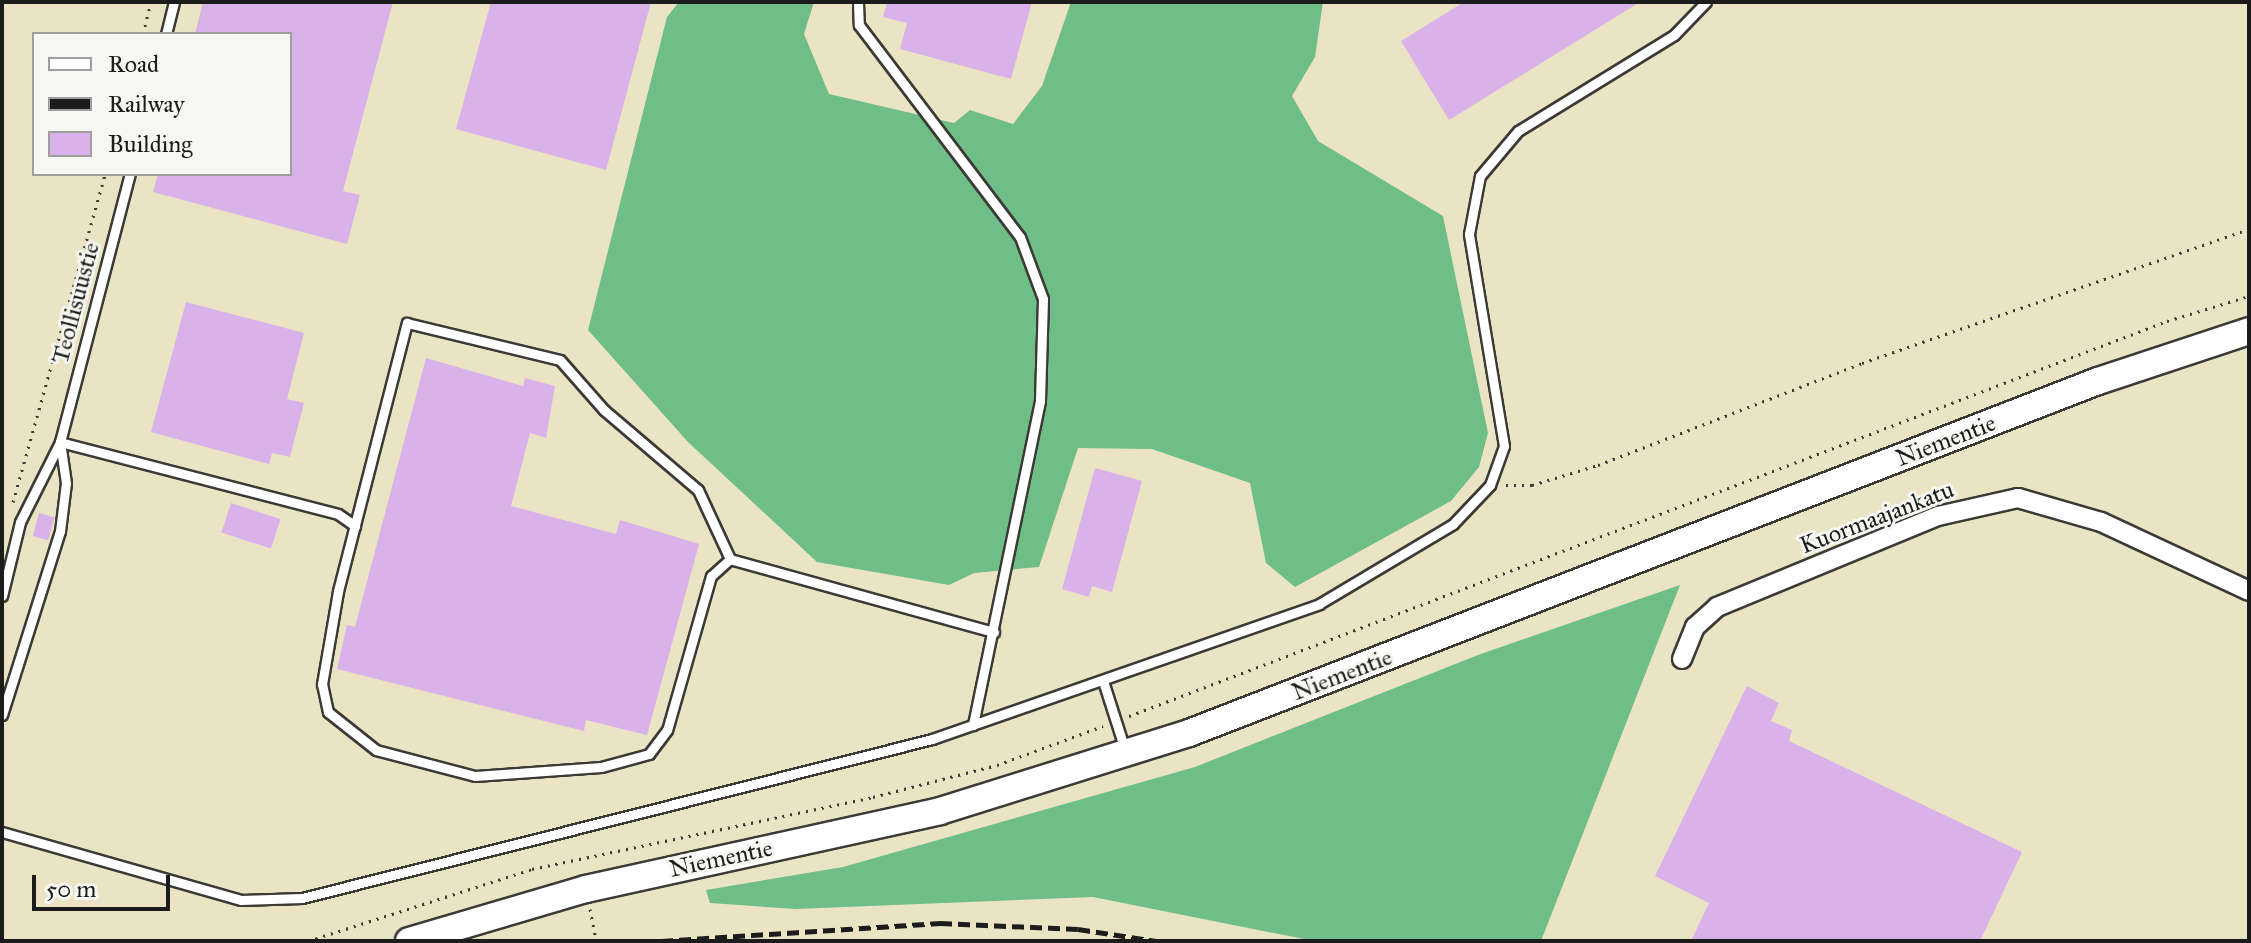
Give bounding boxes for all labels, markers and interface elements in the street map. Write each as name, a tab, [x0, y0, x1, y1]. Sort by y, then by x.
legend	[32, 32, 292, 176]
text: Road	[108, 49, 159, 79]
text: Railway	[108, 89, 185, 119]
text: Building	[108, 129, 193, 159]
street label: Teollisuustie	[46, 239, 106, 367]
street label: Niementie	[1892, 409, 2000, 473]
street label: Kuormaajankatu	[1796, 475, 1958, 561]
street label: Niementie	[1288, 643, 1396, 707]
street label: Niementie	[667, 834, 775, 884]
scale bar	[36, 859, 174, 909]
text: 50 m	[46, 874, 96, 904]

